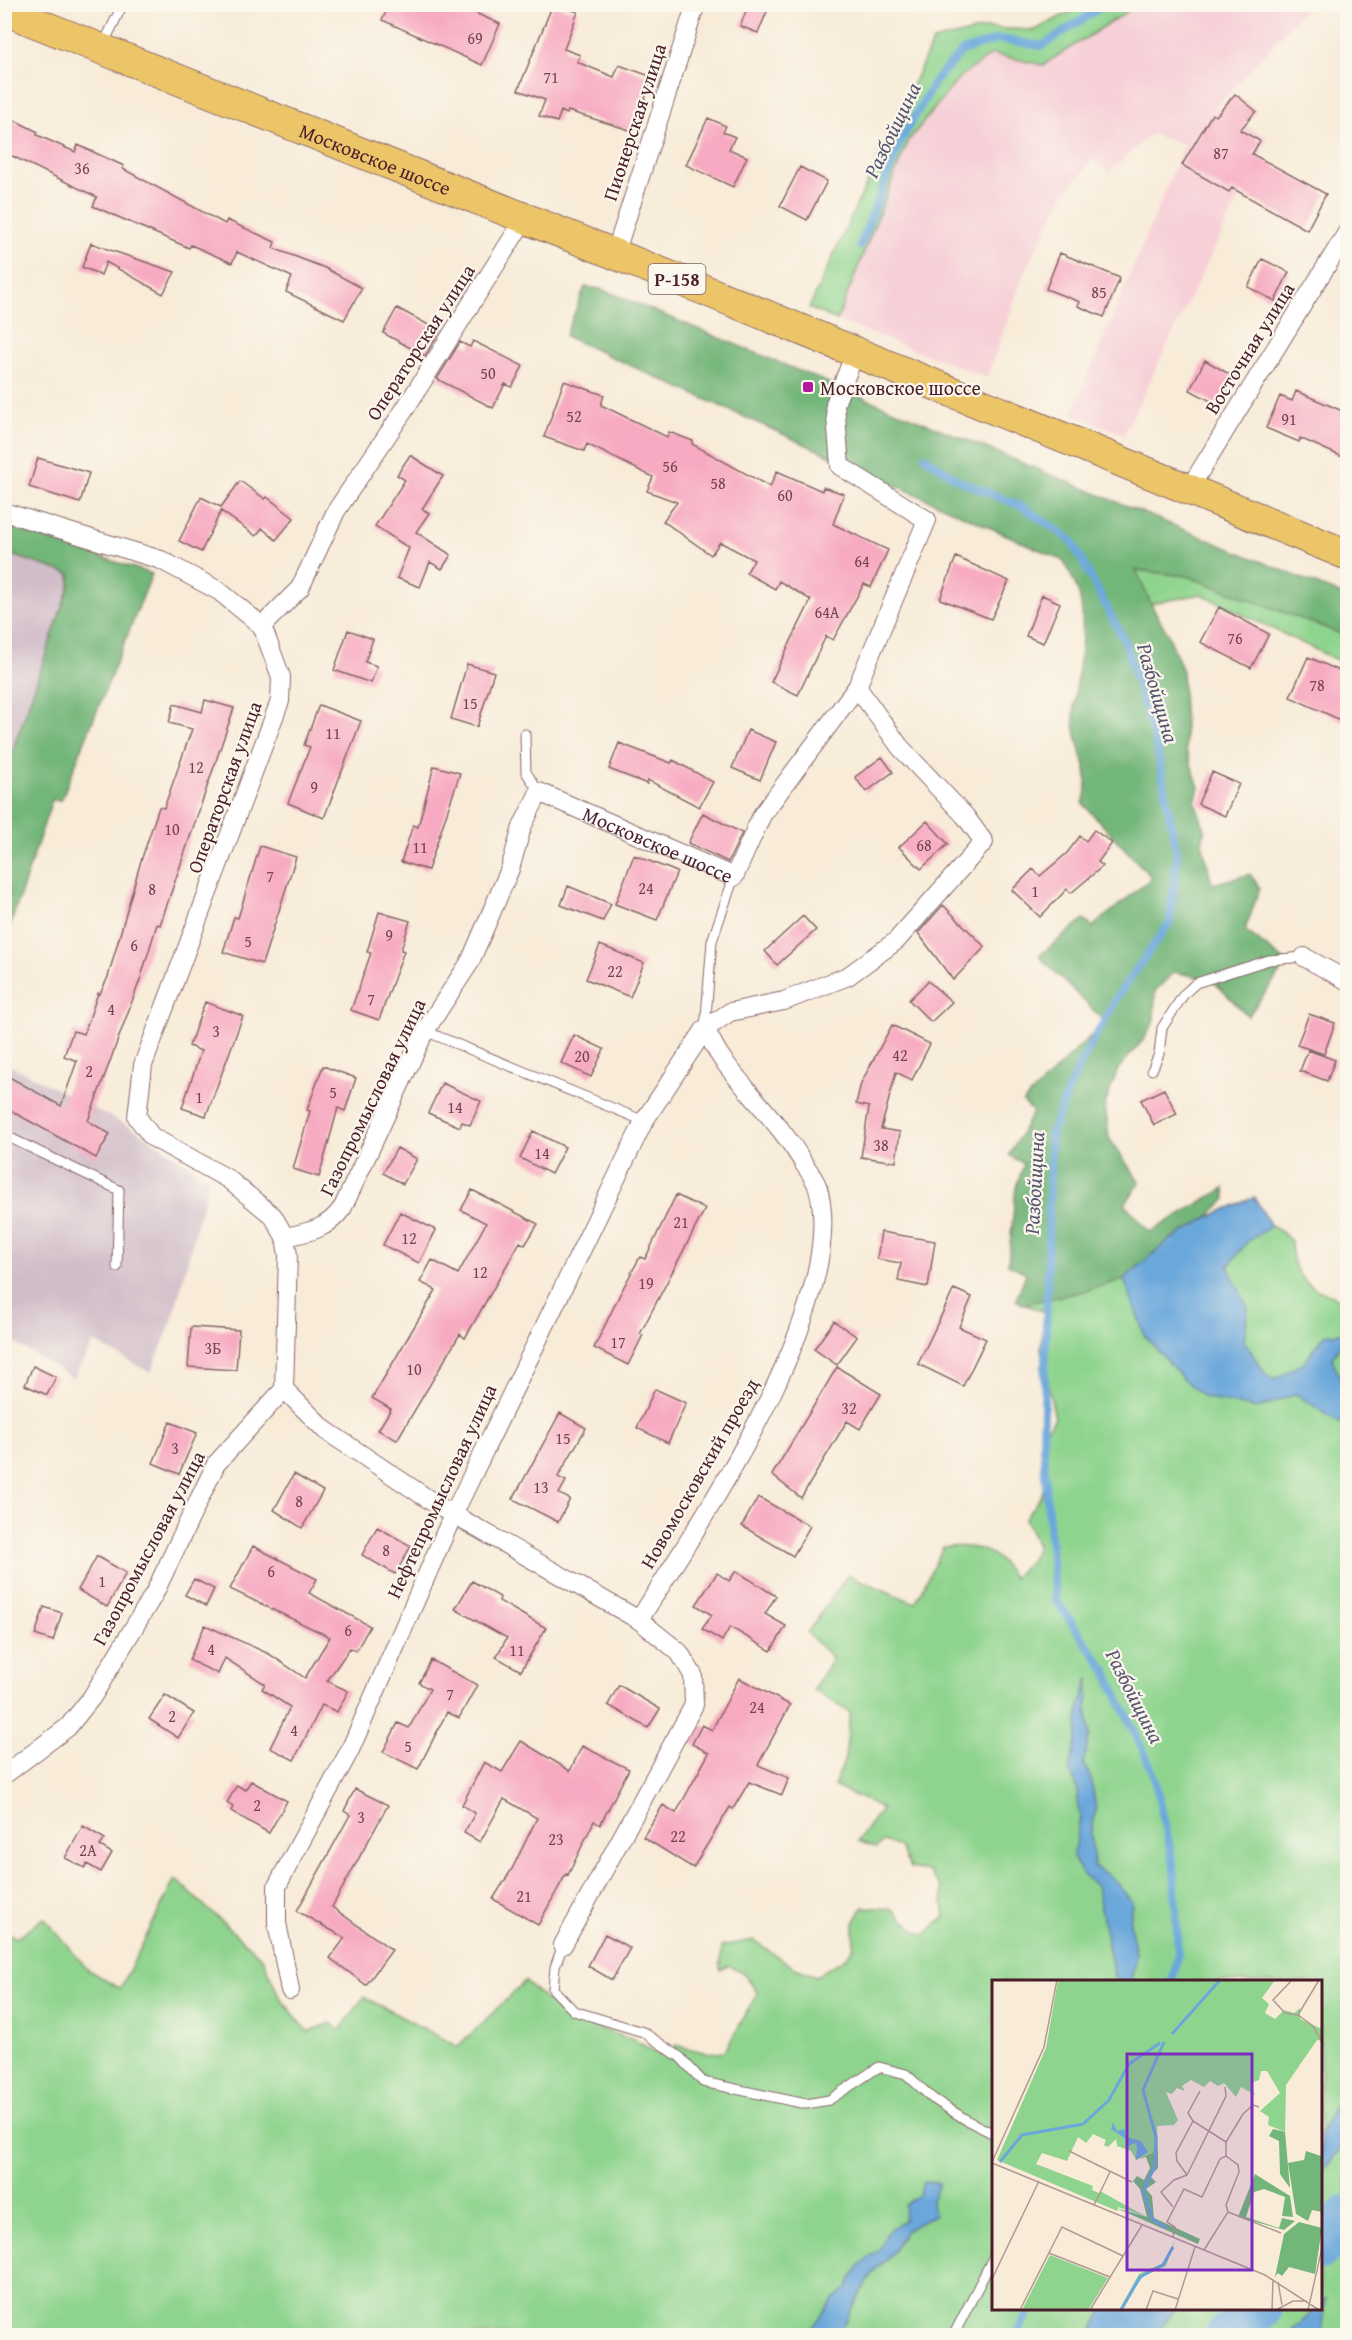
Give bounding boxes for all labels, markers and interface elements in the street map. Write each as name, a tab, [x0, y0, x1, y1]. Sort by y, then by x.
house number: 69	[467, 26, 483, 50]
street label: Пионерская улица	[595, 39, 673, 205]
house number: 71	[543, 65, 559, 89]
water label: Разбойщина	[855, 77, 929, 184]
street label: Московское шоссе	[295, 115, 456, 202]
house number: 87	[1213, 141, 1229, 165]
house number: 36	[74, 156, 90, 180]
street label: Операторская улица	[359, 258, 482, 426]
road number: Р-158	[648, 264, 706, 294]
street label: Восточная улица	[1197, 276, 1301, 420]
house number: 85	[1091, 280, 1107, 304]
house number: 50	[480, 361, 496, 385]
place label: Московское шоссе	[820, 373, 981, 402]
marker: Московское шоссе	[801, 380, 815, 394]
house number: 52	[566, 404, 582, 428]
house number: 91	[1281, 407, 1297, 431]
house number: 56	[662, 454, 678, 478]
house number: 58	[710, 471, 726, 495]
house number: 60	[777, 483, 793, 507]
house number: 64	[854, 549, 870, 573]
house number: 64А	[814, 600, 840, 624]
house number: 76	[1227, 626, 1243, 650]
water label: Разбойщина	[1129, 638, 1187, 747]
house number: 78	[1309, 673, 1325, 697]
house number: 15	[462, 691, 478, 715]
street label: Операторская улица	[179, 696, 269, 877]
house number: 11	[325, 721, 341, 745]
house number: 12	[188, 755, 204, 779]
house number: 9	[310, 775, 318, 799]
street label: Московское шоссе	[579, 798, 738, 889]
house number: 10	[164, 817, 180, 841]
house number: 68	[916, 833, 932, 857]
house number: 11	[412, 835, 428, 859]
house number: 7	[266, 864, 274, 888]
house number: 24	[638, 876, 654, 900]
house number: 8	[148, 877, 156, 901]
house number: 1	[1031, 879, 1039, 903]
house number: 9	[385, 923, 393, 947]
house number: 5	[244, 929, 252, 953]
house number: 6	[130, 933, 138, 957]
house number: 22	[607, 959, 623, 983]
house number: 7	[367, 987, 375, 1011]
street label: Газопромысловая улица	[312, 993, 433, 1201]
house number: 4	[107, 997, 115, 1021]
house number: 3	[212, 1019, 220, 1043]
house number: 42	[892, 1043, 908, 1067]
house number: 20	[574, 1044, 590, 1068]
house number: 2	[85, 1059, 93, 1083]
house number: 5	[329, 1080, 337, 1104]
house number: 1	[195, 1085, 203, 1109]
house number: 14	[447, 1095, 463, 1119]
water label: Разбойщина	[1016, 1131, 1052, 1236]
house number: 38	[873, 1133, 889, 1157]
house number: 14	[534, 1141, 550, 1165]
house number: 21	[673, 1210, 689, 1234]
house number: 12	[401, 1226, 417, 1250]
house number: 12	[472, 1260, 488, 1284]
house number: 19	[638, 1271, 654, 1295]
house number: 17	[610, 1330, 626, 1354]
house number: 3Б	[205, 1336, 221, 1360]
house number: 10	[406, 1357, 422, 1381]
street label: Новомосковский проезд	[632, 1372, 766, 1574]
street label: Нефтепромысловая улица	[379, 1379, 504, 1603]
house number: 32	[841, 1396, 857, 1420]
house number: 15	[555, 1426, 571, 1450]
house number: 3	[171, 1436, 179, 1460]
street label: Газопромысловая улица	[84, 1445, 212, 1650]
house number: 13	[533, 1475, 549, 1499]
house number: 8	[295, 1489, 303, 1513]
house number: 8	[382, 1538, 390, 1562]
house number: 6	[267, 1559, 275, 1583]
house number: 1	[98, 1569, 106, 1593]
house number: 6	[344, 1618, 352, 1642]
house number: 4	[207, 1637, 215, 1661]
house number: 11	[509, 1638, 525, 1662]
water label: Разбойщина	[1097, 1642, 1172, 1749]
house number: 7	[446, 1682, 454, 1706]
house number: 24	[749, 1695, 765, 1719]
house number: 2	[168, 1704, 176, 1728]
house number: 4	[290, 1718, 298, 1742]
house number: 5	[404, 1734, 412, 1758]
house number: 2	[253, 1793, 261, 1817]
house number: 3	[357, 1805, 365, 1829]
house number: 22	[670, 1824, 686, 1848]
house number: 23	[548, 1827, 564, 1851]
house number: 2А	[79, 1838, 97, 1862]
house number: 21	[516, 1884, 532, 1908]
inset map	[992, 1980, 1322, 2310]

